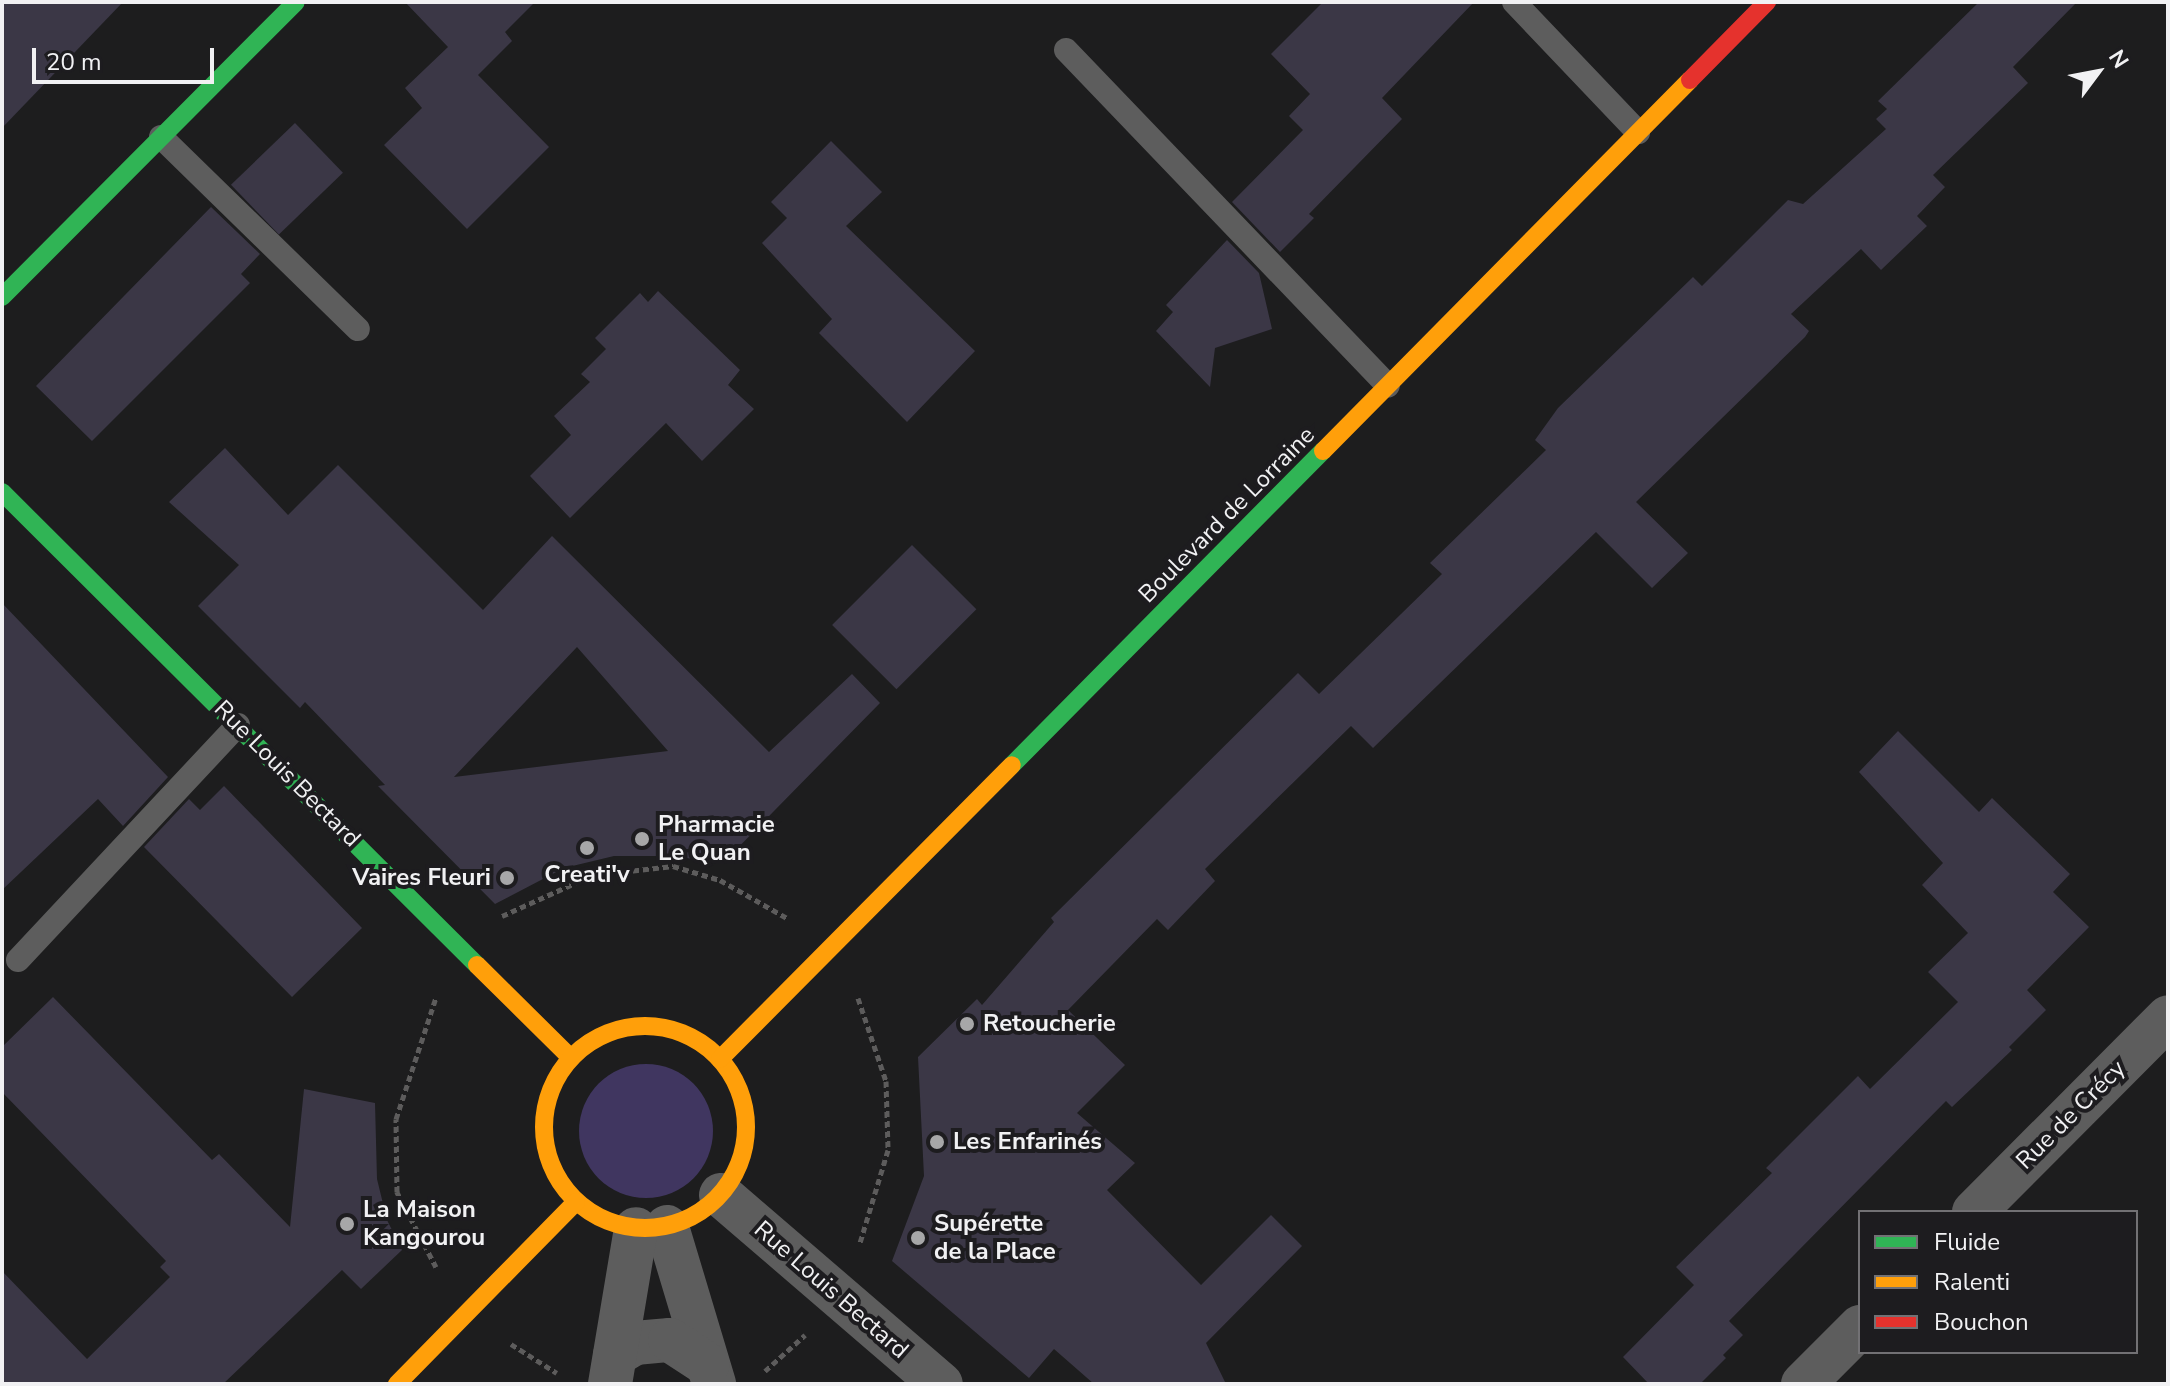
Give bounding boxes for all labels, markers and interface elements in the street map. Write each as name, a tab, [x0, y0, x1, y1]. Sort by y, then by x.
scale bar	[36, 32, 218, 82]
north arrow	[2058, 32, 2138, 112]
text: N	[2101, 44, 2135, 74]
text: 20 m	[46, 46, 102, 78]
street label: Boulevard de Lorraine	[1133, 421, 1321, 609]
street label: Rue Louis Bectard	[208, 695, 366, 853]
place label: Pharmacie Le Quan	[658, 811, 775, 867]
marker: Pharmacie Le Quan	[633, 830, 651, 848]
marker: Creati'v	[578, 839, 596, 857]
place label: Creati'v	[544, 861, 630, 889]
place label: Vaires Fleuri	[352, 864, 491, 892]
marker: Vaires Fleuri	[498, 869, 516, 887]
place label: Retoucherie	[983, 1010, 1116, 1038]
marker: Retoucherie	[958, 1015, 976, 1033]
street label: Rue de Crécy	[2011, 1055, 2131, 1175]
place label: Les Enfarinés	[953, 1128, 1102, 1156]
marker: Les Enfarinés	[928, 1133, 946, 1151]
place label: La Maison Kangourou	[363, 1196, 485, 1252]
place label: Supérette de la Place	[934, 1210, 1056, 1266]
legend	[1858, 1210, 2138, 1354]
marker: La Maison Kangourou	[338, 1215, 356, 1233]
street label: Rue Louis Bectard	[748, 1215, 914, 1365]
text: Fluide	[1934, 1226, 2000, 1258]
marker: Supérette de la Place	[909, 1229, 927, 1247]
text: Ralenti	[1934, 1266, 2010, 1298]
text: Bouchon	[1934, 1306, 2029, 1338]

